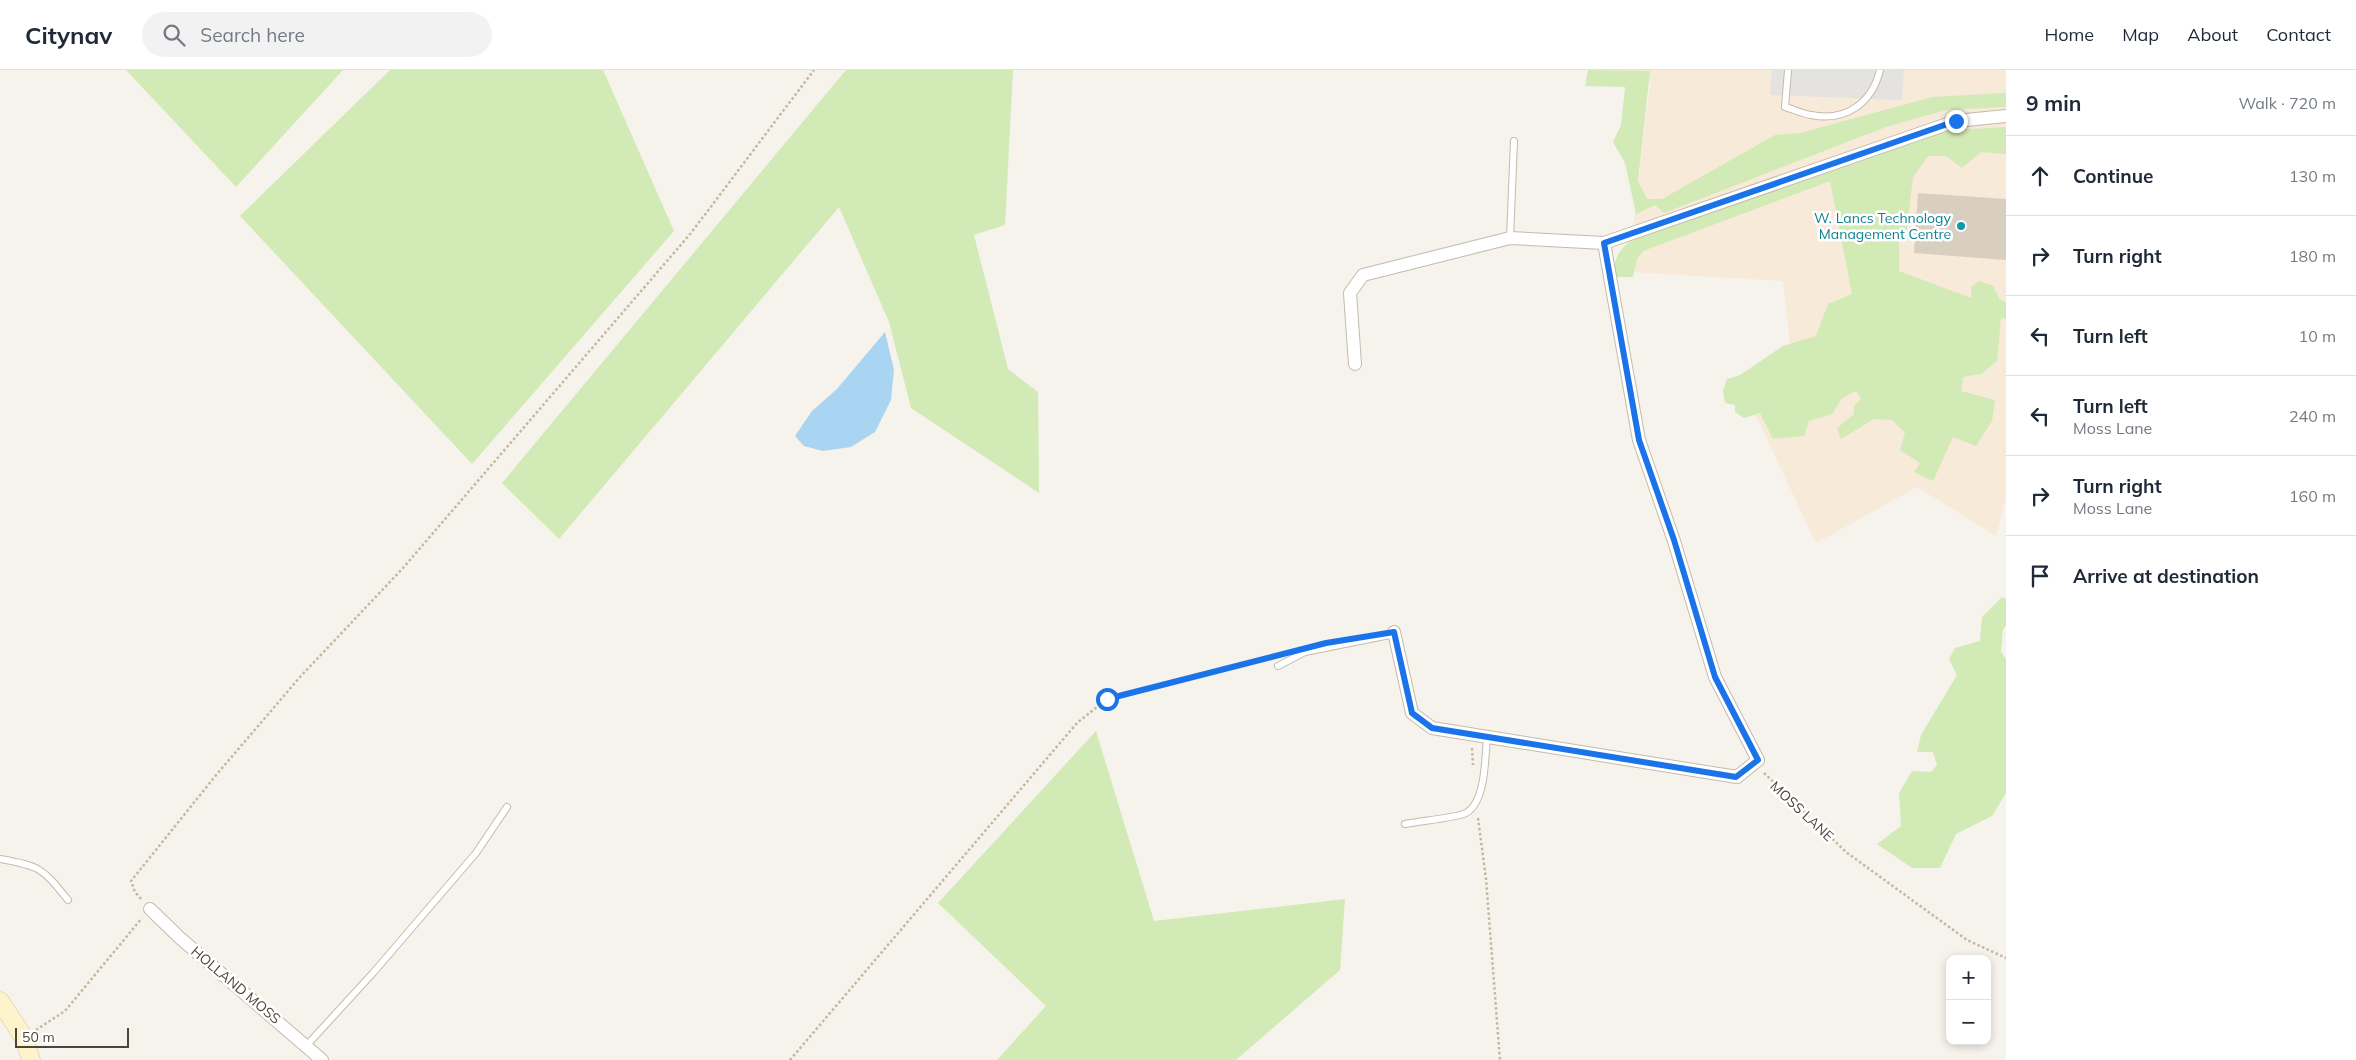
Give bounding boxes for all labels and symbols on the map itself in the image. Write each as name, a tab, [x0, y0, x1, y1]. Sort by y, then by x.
route end	[1945, 110, 1968, 133]
place label: W. Lancs Technology Management Centre	[1814, 209, 1952, 243]
marker: W. Lancs Technology Management Centre	[1955, 220, 1967, 232]
route start	[1096, 688, 1119, 711]
street label: MOSS LANE	[1767, 777, 1837, 845]
street label: HOLLAND MOSS	[187, 942, 285, 1028]
scale bar	[15, 1025, 129, 1048]

